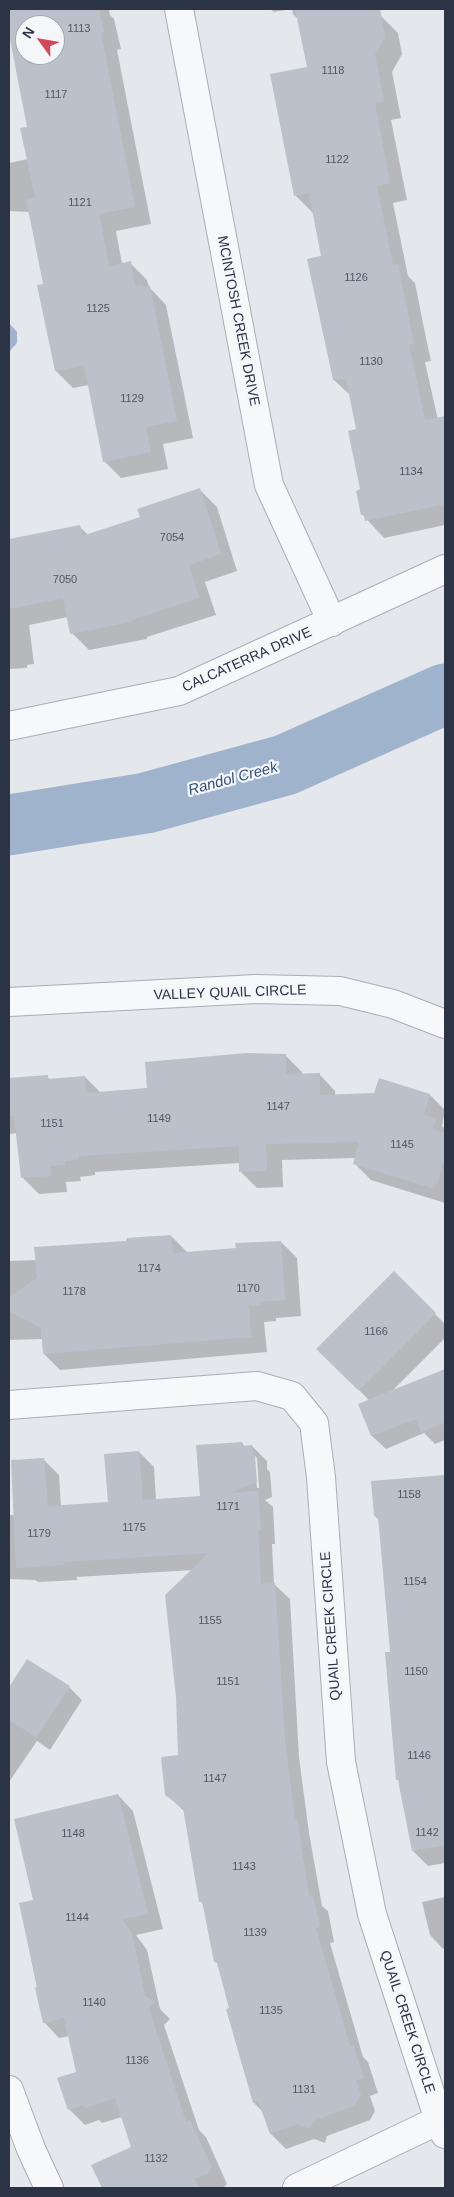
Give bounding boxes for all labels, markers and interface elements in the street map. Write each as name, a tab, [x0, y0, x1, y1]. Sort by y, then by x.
north arrow	[15, 15, 65, 65]
house number: 1113	[68, 22, 90, 36]
text: N	[19, 24, 38, 41]
house number: 1118	[322, 64, 344, 78]
house number: 1117	[45, 88, 67, 102]
house number: 1122	[325, 153, 349, 167]
house number: 1121	[68, 196, 92, 210]
street label: MCINTOSH CREEK DRIVE	[213, 234, 263, 408]
house number: 1126	[344, 271, 368, 285]
house number: 1125	[86, 302, 110, 316]
house number: 1130	[359, 355, 383, 369]
house number: 1129	[120, 392, 144, 406]
house number: 1134	[399, 465, 423, 479]
house number: 7054	[160, 531, 184, 545]
house number: 7050	[53, 573, 77, 587]
street label: CALCATERRA DRIVE	[180, 624, 314, 696]
water label: Randol Creek	[186, 758, 280, 800]
street label: VALLEY QUAIL CIRCLE	[153, 982, 307, 1004]
house number: 1147	[266, 1100, 290, 1114]
house number: 1149	[147, 1112, 171, 1126]
house number: 1151	[40, 1117, 64, 1131]
house number: 1145	[390, 1138, 414, 1152]
house number: 1174	[137, 1262, 161, 1276]
house number: 1170	[236, 1282, 260, 1296]
house number: 1178	[62, 1285, 86, 1299]
house number: 1166	[364, 1325, 388, 1339]
house number: 1158	[397, 1488, 421, 1502]
house number: 1171	[216, 1500, 240, 1514]
house number: 1175	[122, 1521, 146, 1535]
house number: 1179	[27, 1527, 51, 1541]
street label: QUAIL CREEK CIRCLE	[317, 1551, 345, 1701]
house number: 1154	[403, 1575, 427, 1589]
house number: 1155	[198, 1614, 222, 1628]
house number: 1150	[404, 1665, 428, 1679]
house number: 1151	[216, 1675, 240, 1689]
house number: 1146	[407, 1749, 431, 1763]
house number: 1147	[203, 1772, 227, 1786]
house number: 1142	[415, 1826, 439, 1840]
house number: 1148	[61, 1827, 85, 1841]
house number: 1143	[232, 1860, 256, 1874]
house number: 1144	[65, 1911, 89, 1925]
house number: 1139	[243, 1926, 267, 1940]
street label: QUAIL CREEK CIRCLE	[376, 1948, 438, 2096]
house number: 1140	[82, 1996, 106, 2010]
house number: 1135	[259, 2004, 283, 2018]
house number: 1136	[125, 2054, 149, 2068]
house number: 1131	[292, 2083, 316, 2097]
house number: 1132	[144, 2152, 168, 2166]

